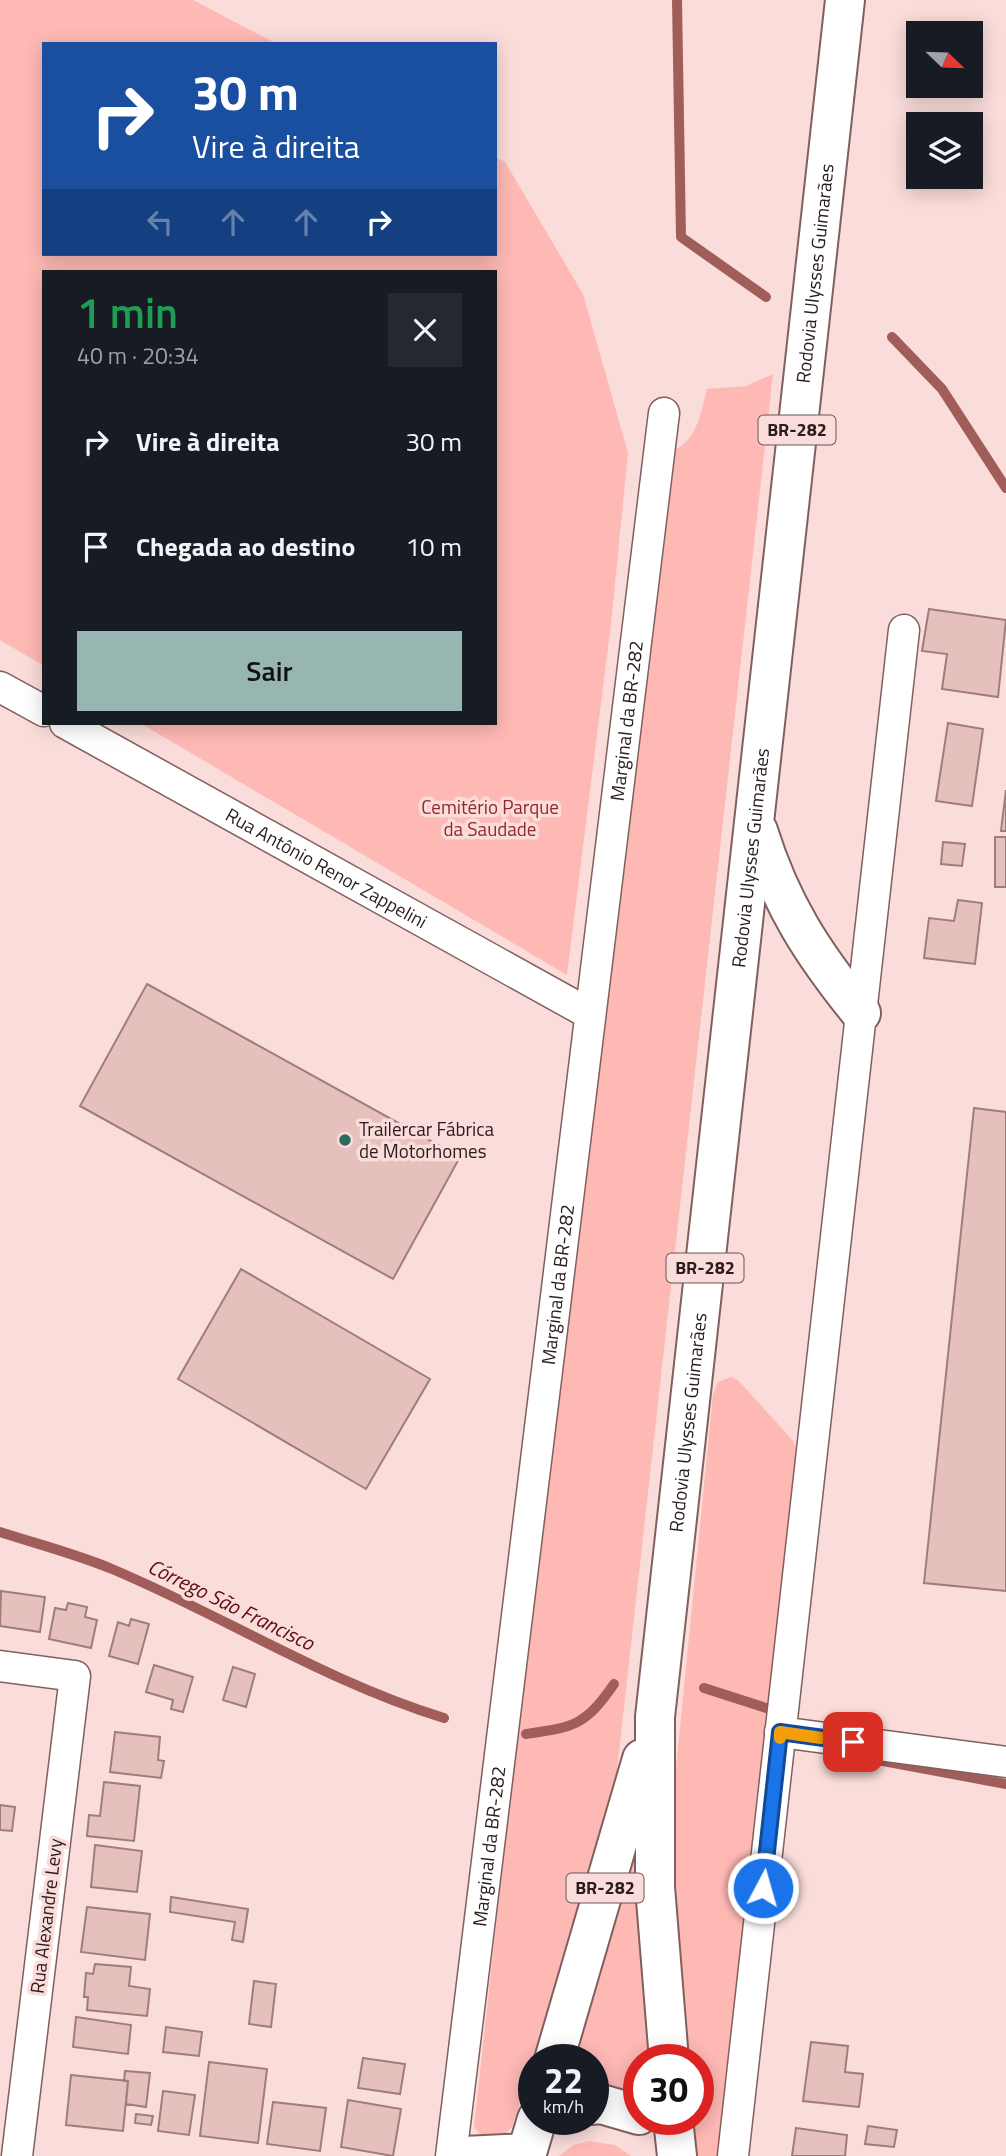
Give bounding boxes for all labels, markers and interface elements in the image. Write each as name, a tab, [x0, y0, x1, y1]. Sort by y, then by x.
north arrow	[906, 21, 984, 98]
map controls	[906, 21, 983, 189]
text: 30 m	[192, 54, 299, 129]
icon: right	[77, 70, 168, 161]
button: layers	[906, 112, 983, 189]
text: Vire à direita	[192, 122, 360, 170]
street label: Rodovia Ulysses Guimarães	[788, 162, 841, 385]
icon: left	[141, 203, 179, 241]
icon: ahead	[214, 203, 252, 241]
icon: ahead	[287, 203, 325, 241]
icon: right	[360, 203, 398, 241]
text: 1 min	[77, 280, 178, 344]
button: close	[388, 293, 462, 367]
text: 40 m · 20:34	[77, 338, 199, 373]
road number: BR-282	[758, 416, 836, 444]
text: Vire à direita	[136, 422, 279, 461]
text: 30 m	[405, 422, 462, 461]
icon: right	[77, 423, 115, 461]
text: Chegada ao destino	[136, 527, 355, 566]
text: 10 m	[405, 527, 462, 566]
icon: arrive	[77, 528, 115, 566]
button: Sair	[77, 631, 462, 711]
street label: Marginal da BR-282	[602, 639, 650, 803]
street label: Rodovia Ulysses Guimarães	[723, 746, 776, 969]
park label: Cemitério Parque da Saudade	[421, 792, 559, 843]
street label: Rua Antônio Renor Zappelini	[221, 800, 433, 935]
place label: Trailercar Fábrica de Motorhomes	[359, 1114, 494, 1165]
marker: Trailercar Fábrica de Motorhomes	[337, 1132, 353, 1148]
street label: Marginal da BR-282	[533, 1203, 581, 1366]
road number: BR-282	[666, 1254, 744, 1282]
street label: Rodovia Ulysses Guimarães	[661, 1311, 714, 1534]
water label: Córrego São Francisco	[143, 1550, 321, 1659]
pin	[823, 1712, 883, 1772]
icon: arrive	[834, 1723, 872, 1761]
street label: Marginal da BR-282	[464, 1764, 513, 1928]
street label: Rua Alexandre Levy	[22, 1837, 69, 1995]
position arrow	[726, 1851, 800, 1925]
road number: BR-282	[566, 1874, 644, 1902]
speed limit sign: 30	[623, 2044, 714, 2135]
text: 22	[544, 2053, 583, 2107]
text: km/h	[543, 2093, 584, 2120]

